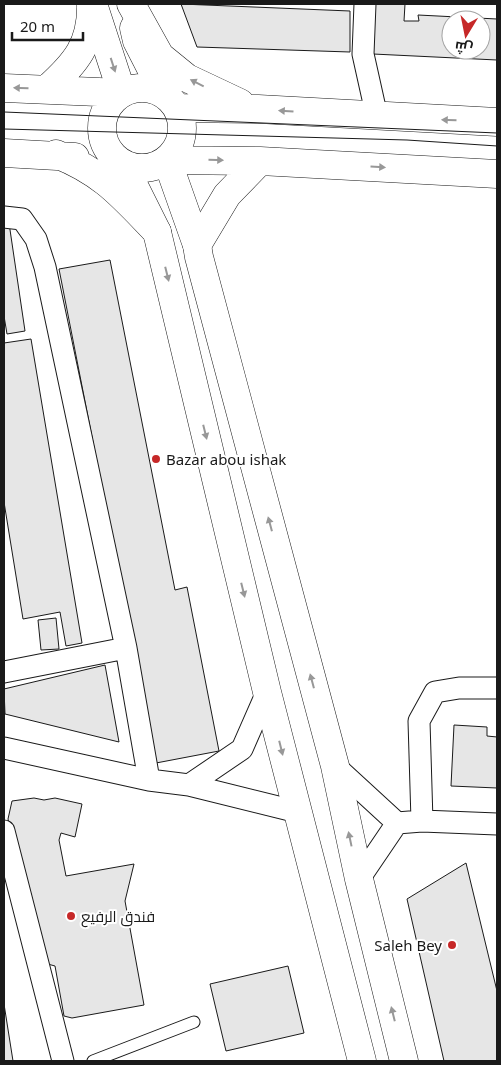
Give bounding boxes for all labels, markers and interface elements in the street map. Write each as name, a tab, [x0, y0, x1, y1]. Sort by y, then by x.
scale bar	[12, 10, 84, 42]
north arrow	[441, 10, 491, 60]
text: 20 m	[20, 16, 55, 36]
text: ش	[453, 37, 474, 59]
one-way arrow	[110, 57, 117, 72]
one-way arrow	[190, 79, 204, 87]
one-way arrow	[12, 84, 28, 92]
one-way arrow	[278, 107, 294, 115]
one-way arrow	[440, 115, 456, 123]
one-way arrow	[208, 156, 224, 164]
one-way arrow	[370, 164, 386, 172]
one-way arrow	[163, 266, 171, 281]
one-way arrow	[201, 424, 209, 439]
place label: Bazar abou ishak	[166, 449, 286, 469]
marker: Bazar abou ishak	[150, 453, 162, 465]
one-way arrow	[266, 517, 274, 532]
one-way arrow	[239, 582, 247, 597]
one-way arrow	[308, 674, 316, 689]
one-way arrow	[278, 740, 286, 755]
one-way arrow	[346, 831, 354, 847]
place label: فندق الرفيع	[81, 906, 155, 928]
marker: فندق الرفيع	[65, 910, 77, 922]
place label: Saleh Bey	[374, 935, 442, 955]
marker: Saleh Bey	[446, 939, 458, 951]
one-way arrow	[389, 1006, 397, 1021]

